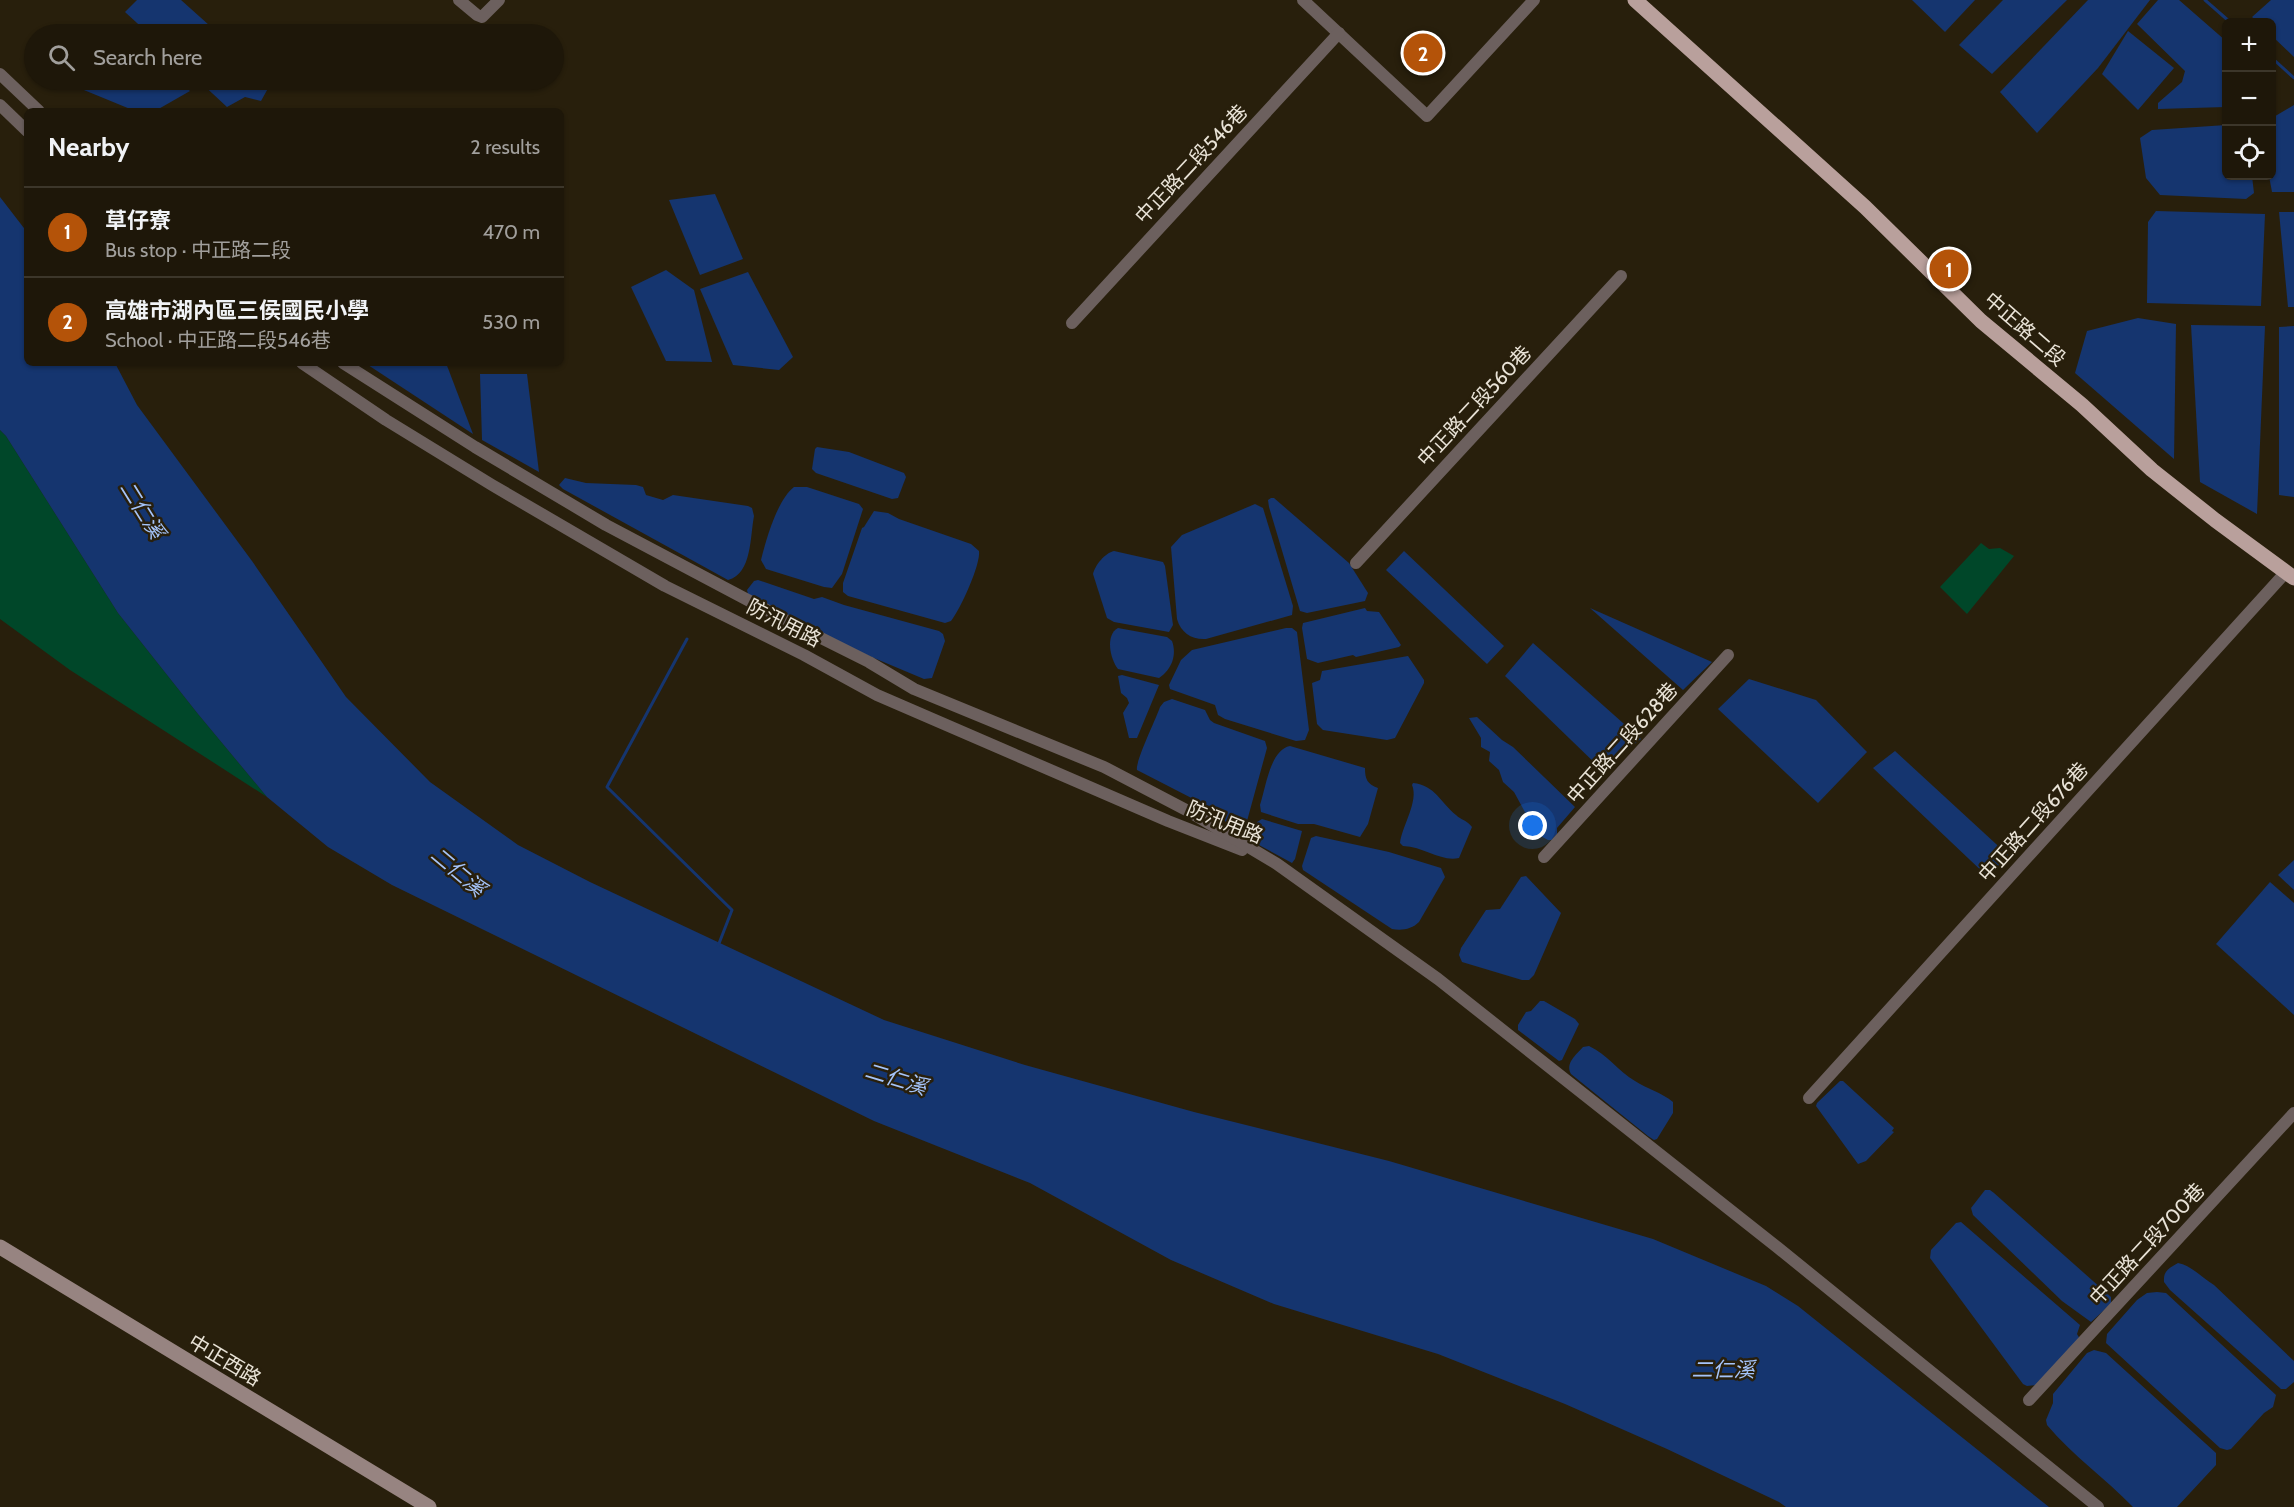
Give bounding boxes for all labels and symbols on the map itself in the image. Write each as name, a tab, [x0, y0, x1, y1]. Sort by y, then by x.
pin: 2	[1404, 31, 1442, 76]
street label: 中正路二段546巷	[1130, 100, 1252, 228]
pin: 1	[1930, 246, 1968, 292]
street label: 中正路二段	[1979, 287, 2071, 371]
street label: 中正路二段560巷	[1412, 341, 1536, 471]
water label: 二仁溪	[115, 476, 171, 546]
street label: 防汛用路	[743, 594, 825, 652]
street label: 中正路二段628巷	[1562, 678, 1682, 808]
street label: 中正路二段676巷	[1973, 757, 2093, 887]
street label: 防汛用路	[1183, 796, 1267, 848]
your location	[1518, 811, 1547, 840]
water label: 二仁溪	[426, 842, 493, 903]
water label: 二仁溪	[862, 1057, 933, 1101]
street label: 中正路二段700巷	[2084, 1178, 2210, 1310]
street label: 中正西路	[185, 1329, 265, 1391]
water label: 二仁溪	[1692, 1357, 1757, 1382]

